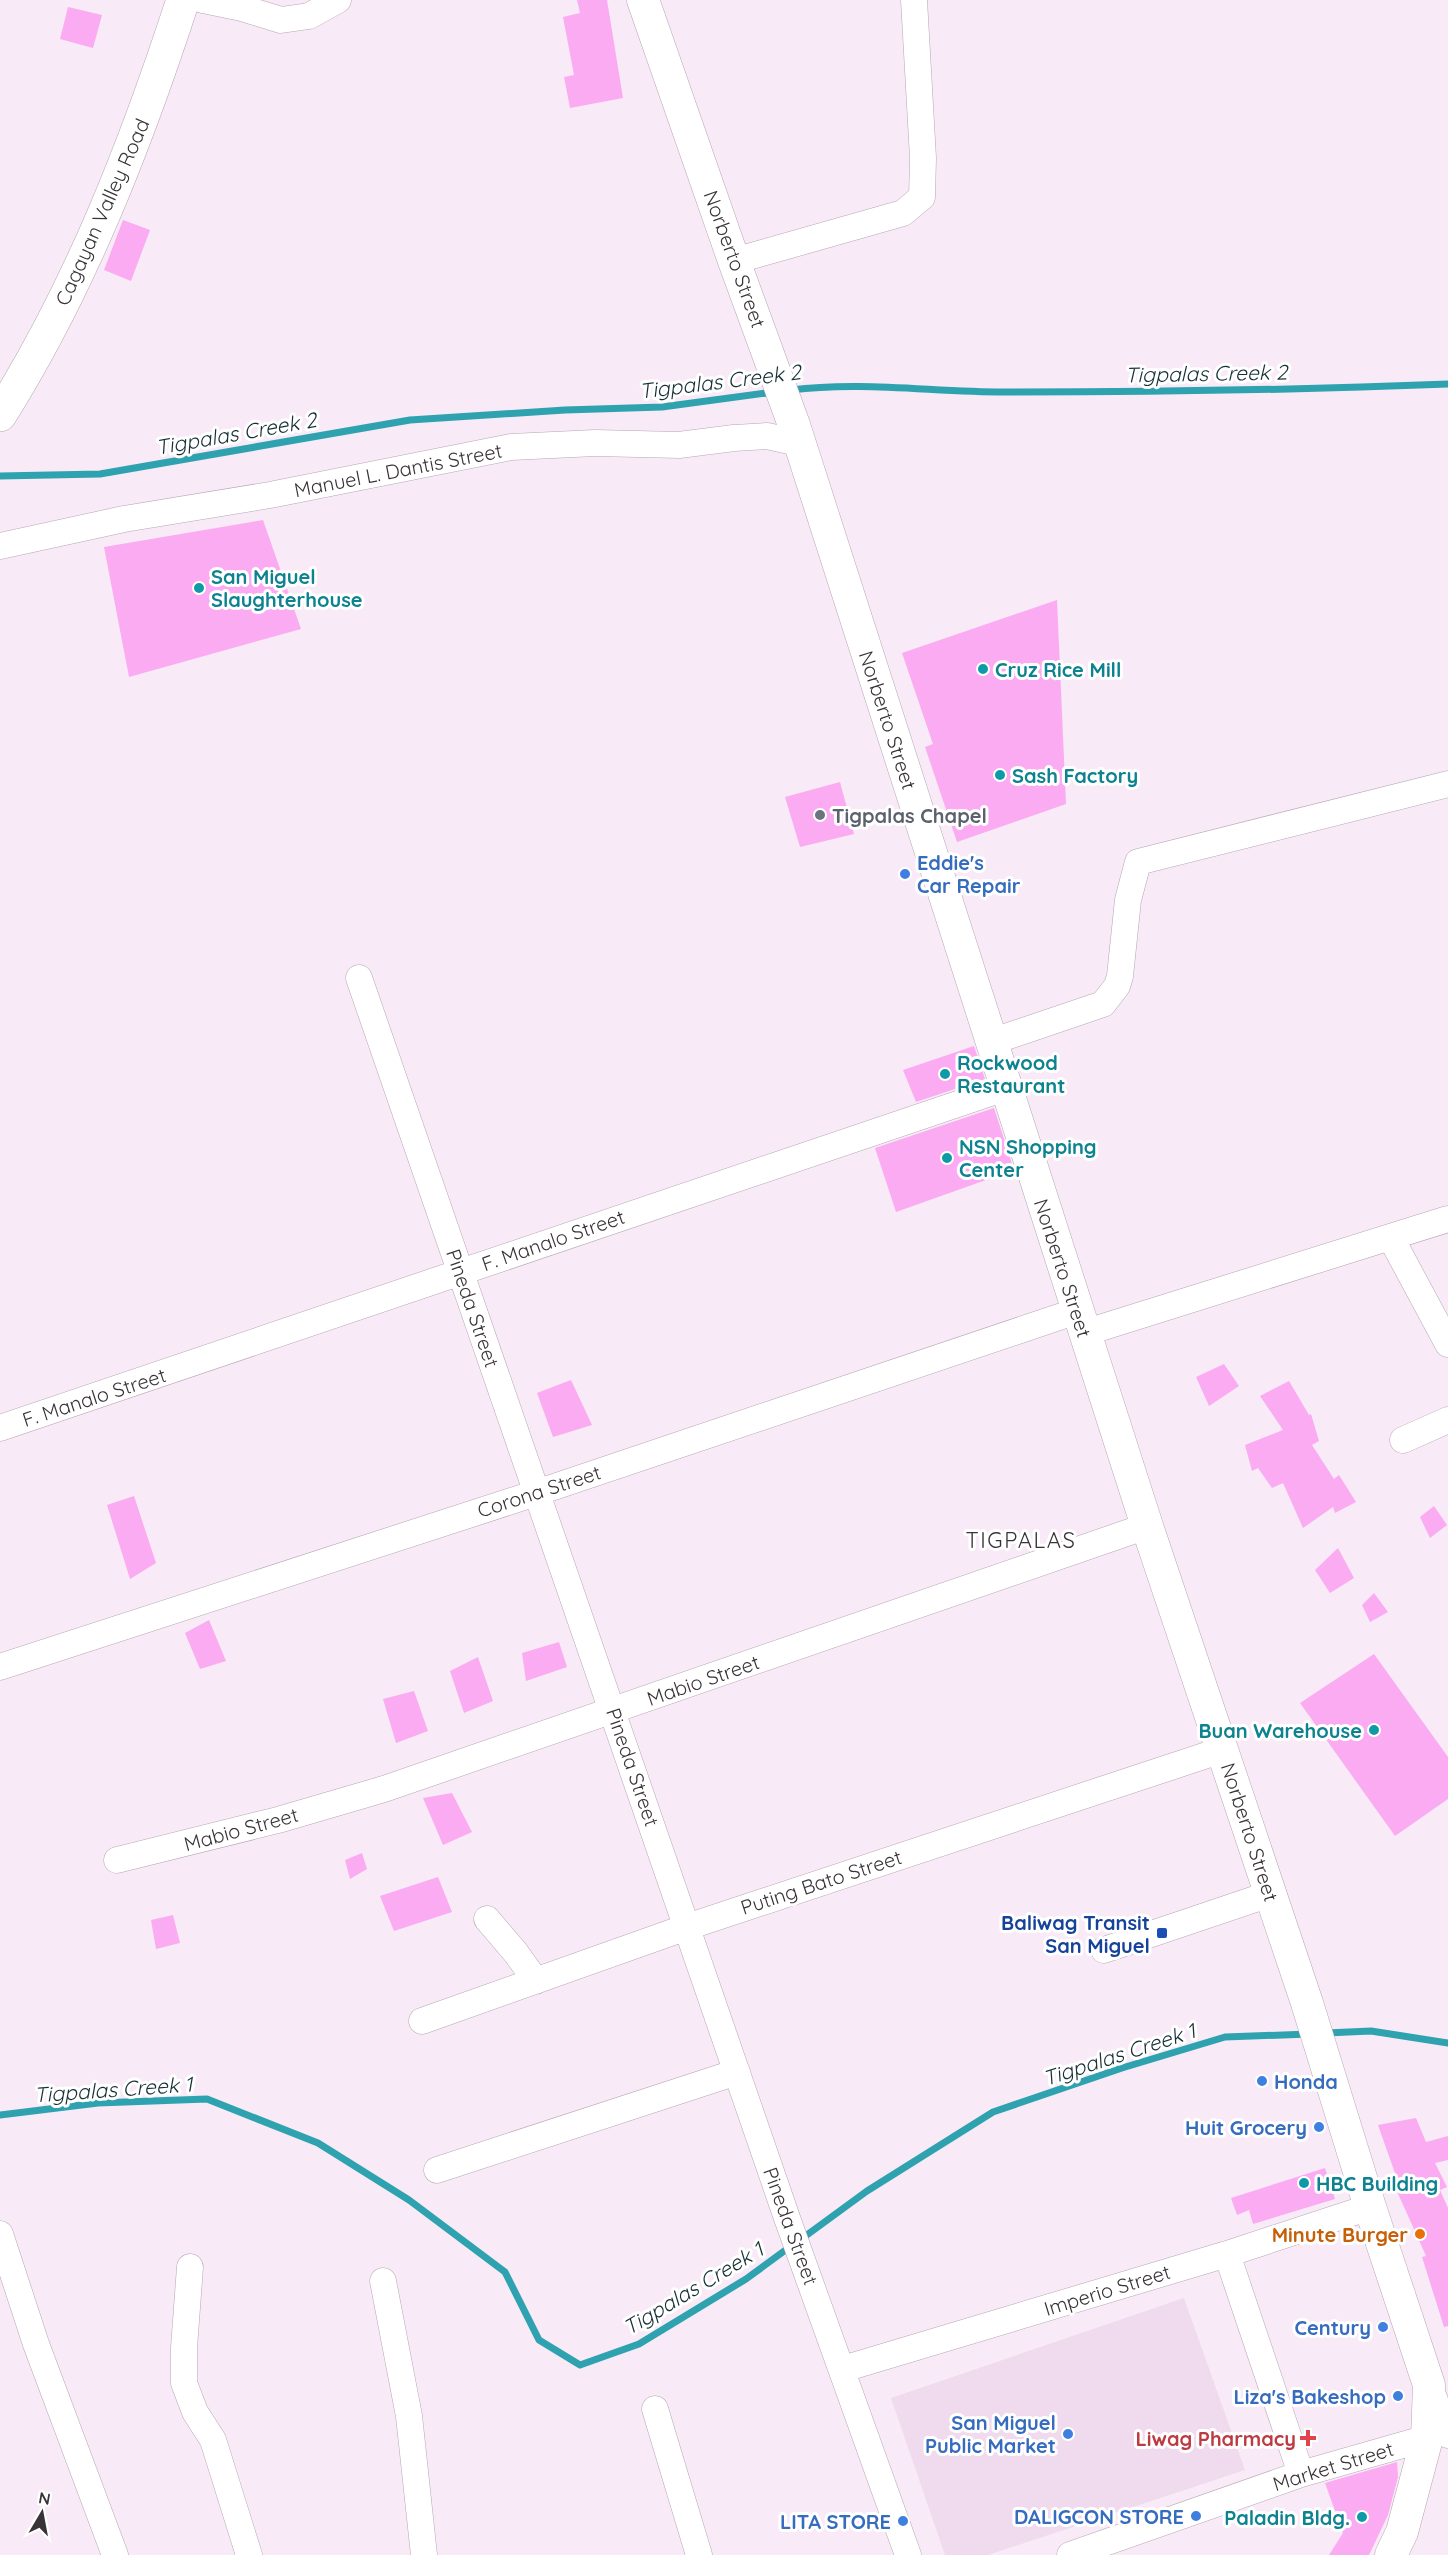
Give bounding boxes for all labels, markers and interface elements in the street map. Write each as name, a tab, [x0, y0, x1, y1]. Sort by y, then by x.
street label: Cagayan Valley Road	[50, 115, 154, 309]
street label: Norberto Street	[699, 187, 772, 331]
water label: Tigpalas Creek 2	[638, 358, 805, 404]
water label: Tigpalas Creek 2	[1125, 359, 1290, 387]
water label: Tigpalas Creek 2	[154, 406, 321, 460]
street label: Manuel L. Dantis Street	[292, 438, 504, 502]
place label: San Miguel Slaughterhouse	[211, 564, 363, 612]
marker: San Miguel Slaughterhouse	[192, 581, 206, 595]
street label: Norberto Street	[854, 647, 922, 793]
place label: Cruz Rice Mill	[995, 657, 1121, 682]
marker: Cruz Rice Mill	[976, 662, 990, 676]
place label: Sash Factory	[1012, 763, 1138, 788]
marker: Sash Factory	[993, 768, 1007, 782]
place label: Tigpalas Chapel	[832, 803, 987, 828]
marker: Tigpalas Chapel	[813, 808, 827, 822]
place label: Eddie's Car Repair	[917, 850, 1021, 898]
marker: Eddie's Car Repair	[898, 867, 912, 881]
place label: Rockwood Restaurant	[957, 1050, 1065, 1098]
marker: Rockwood Restaurant	[938, 1067, 952, 1081]
place label: NSN Shopping Center	[959, 1134, 1097, 1182]
marker: NSN Shopping Center	[940, 1151, 954, 1165]
street label: Norberto Street	[1029, 1195, 1097, 1341]
street label: F. Manalo Street	[478, 1204, 628, 1276]
street label: Pineda Street	[441, 1246, 505, 1371]
street label: F. Manalo Street	[19, 1362, 169, 1432]
street label: Corona Street	[474, 1459, 604, 1523]
district label: TIGPALAS	[966, 1526, 1076, 1554]
street label: Mabio Street	[643, 1649, 763, 1711]
street label: Pineda Street	[601, 1705, 665, 1830]
place label: Buan Warehouse	[1198, 1718, 1362, 1743]
marker: Buan Warehouse	[1367, 1723, 1381, 1737]
street label: Norberto Street	[1216, 1759, 1284, 1905]
street label: Mabio Street	[181, 1802, 301, 1856]
street label: Puting Bato Street	[737, 1844, 905, 1920]
place label: Baliwag Transit San Miguel	[1001, 1910, 1150, 1958]
marker: Baliwag Transit San Miguel	[1155, 1926, 1169, 1940]
water label: Tigpalas Creek 1	[1040, 2016, 1201, 2091]
place label: Honda	[1274, 2069, 1338, 2094]
water label: Tigpalas Creek 1	[33, 2070, 195, 2108]
marker: Honda	[1255, 2074, 1269, 2088]
place label: Huit Grocery	[1185, 2115, 1307, 2140]
marker: Huit Grocery	[1312, 2120, 1326, 2134]
street label: Pineda Street	[758, 2164, 824, 2288]
place label: HBC Building	[1316, 2171, 1438, 2196]
marker: HBC Building	[1297, 2176, 1311, 2190]
place label: Minute Burger	[1272, 2222, 1408, 2247]
marker: Minute Burger	[1413, 2227, 1427, 2241]
water label: Tigpalas Creek 1	[618, 2235, 770, 2340]
street label: Imperio Street	[1041, 2259, 1173, 2321]
place label: Century	[1294, 2315, 1371, 2340]
marker: Century	[1376, 2320, 1390, 2334]
place label: Liza's Bakeshop	[1234, 2384, 1386, 2409]
marker: Liza's Bakeshop	[1391, 2389, 1405, 2403]
place label: San Miguel Public Market	[925, 2410, 1056, 2458]
place label: Liwag Pharmacy	[1136, 2426, 1296, 2451]
marker: San Miguel Public Market	[1061, 2427, 1075, 2441]
marker: Liwag Pharmacy	[1301, 2431, 1315, 2445]
street label: Market Street	[1270, 2436, 1397, 2496]
north arrow	[12, 2483, 72, 2543]
text: N	[37, 2487, 52, 2509]
place label: DALIGCON STORE	[1014, 2504, 1184, 2529]
place label: Paladin Bldg.	[1224, 2505, 1350, 2530]
place label: LITA STORE	[780, 2509, 891, 2534]
marker: DALIGCON STORE	[1189, 2509, 1203, 2523]
marker: Paladin Bldg.	[1355, 2510, 1369, 2524]
marker: LITA STORE	[896, 2514, 910, 2528]

